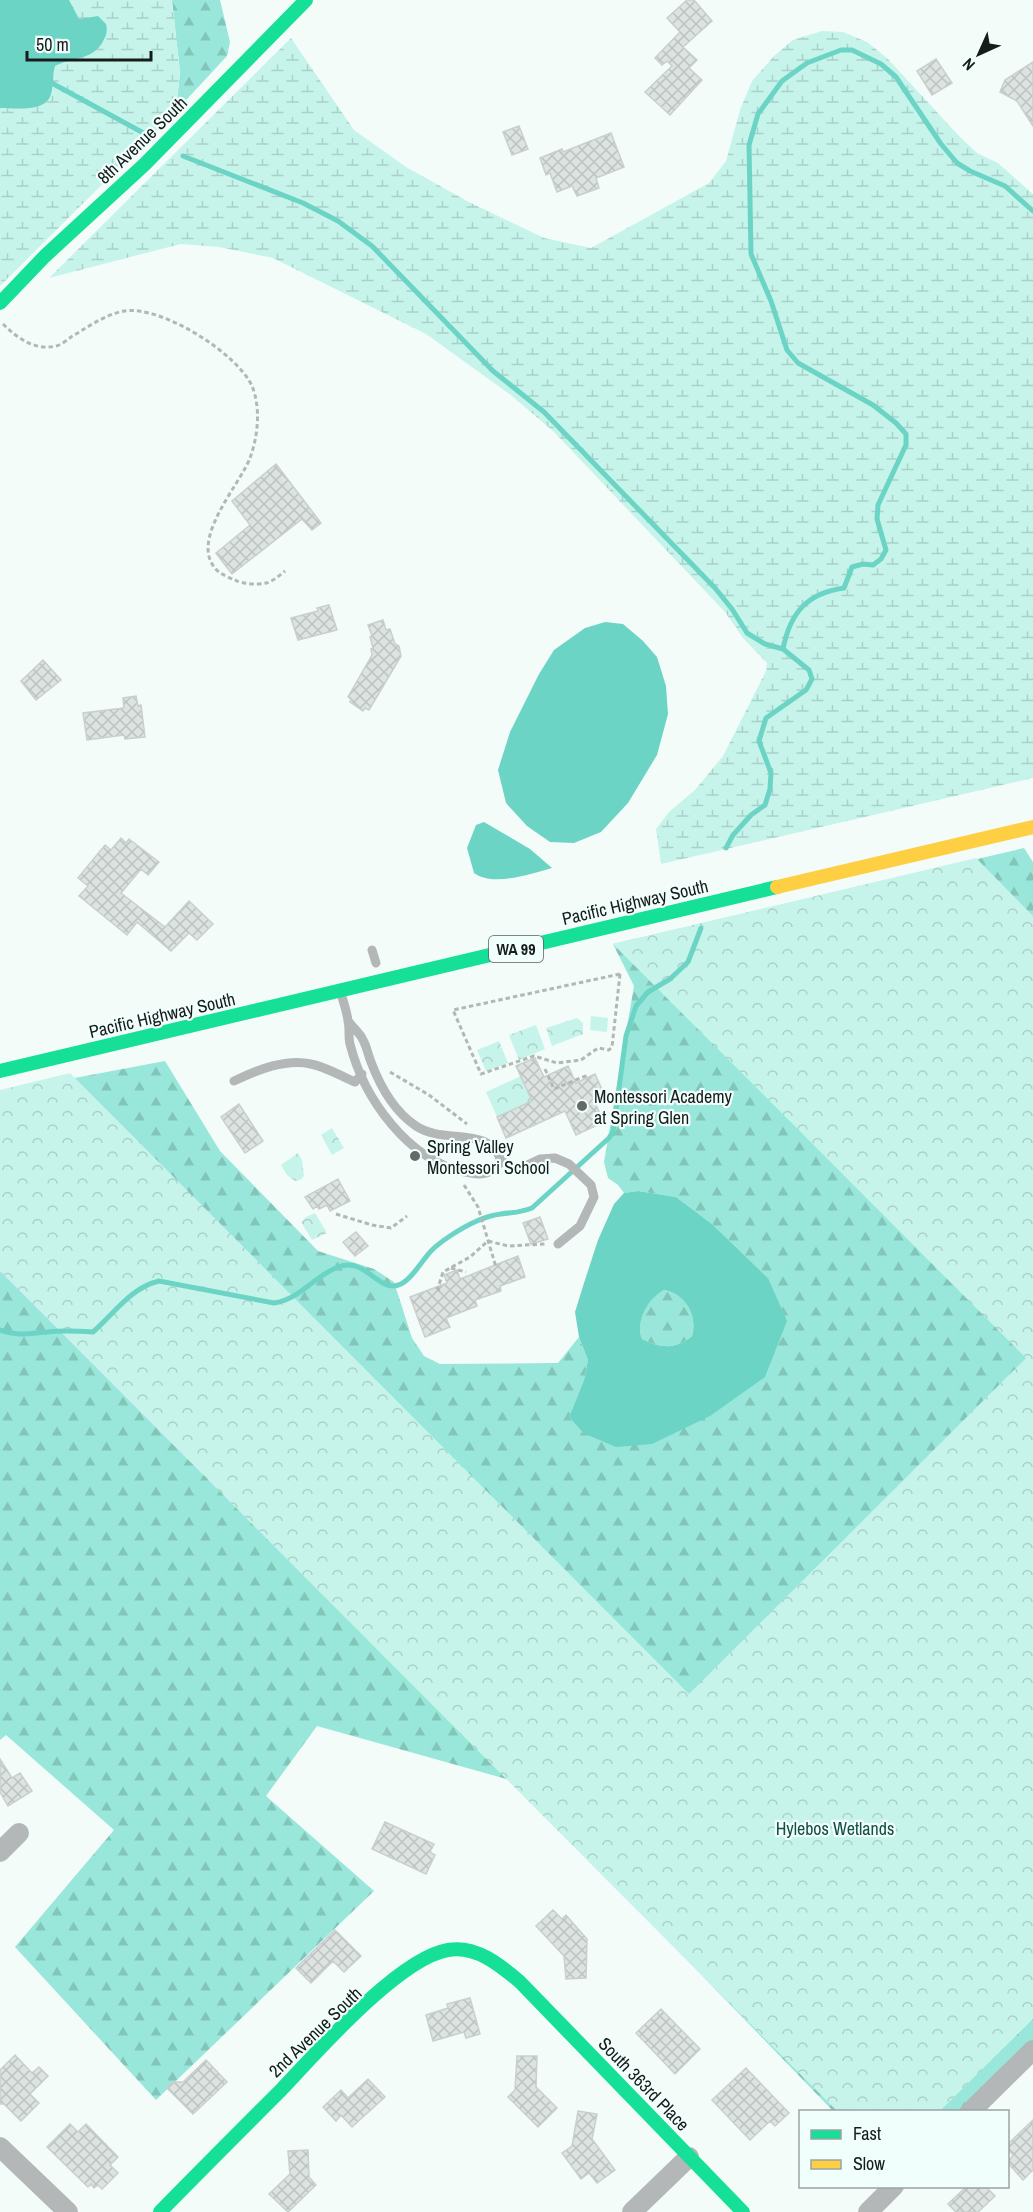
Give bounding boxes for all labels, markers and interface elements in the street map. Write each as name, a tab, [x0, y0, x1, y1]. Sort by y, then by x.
scale bar	[27, 24, 152, 62]
north arrow	[949, 24, 1009, 84]
text: 50 m	[36, 32, 69, 57]
text: N	[957, 53, 980, 76]
street label: 8th Avenue South	[91, 91, 193, 189]
street label: Pacific Highway South	[559, 873, 711, 931]
road number: WA 99	[489, 936, 543, 962]
street label: Pacific Highway South	[86, 986, 238, 1044]
place label: Montessori Academy at Spring Glen	[594, 1084, 732, 1130]
marker: Montessori Academy at Spring Glen	[575, 1099, 589, 1113]
place label: Spring Valley Montessori School	[427, 1134, 549, 1180]
marker: Spring Valley Montessori School	[408, 1149, 422, 1163]
park label: Hylebos Wetlands	[776, 1816, 894, 1841]
street label: 2nd Avenue South	[263, 1981, 367, 2083]
street label: South 363rd Place	[593, 2032, 695, 2136]
legend	[799, 2110, 1009, 2188]
text: Fast	[853, 2121, 881, 2146]
text: Slow	[853, 2151, 885, 2176]

